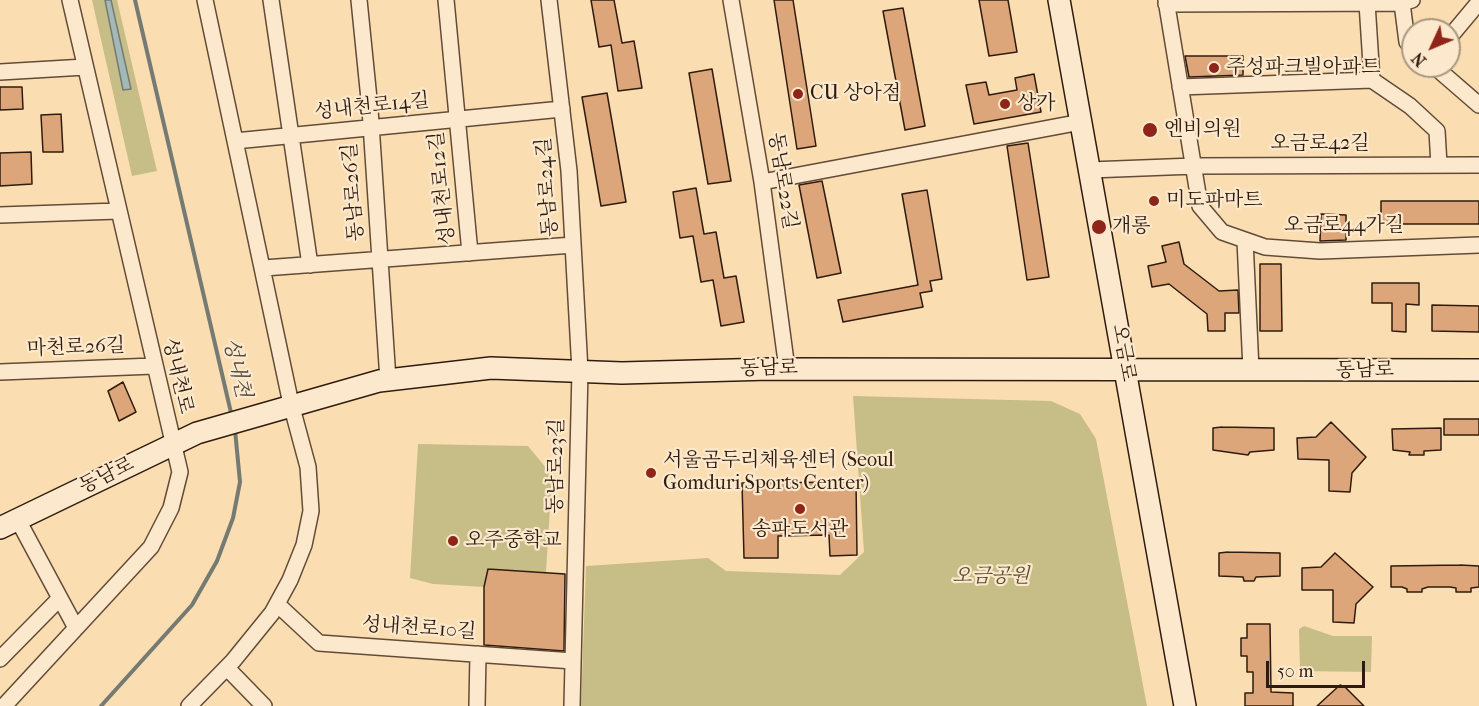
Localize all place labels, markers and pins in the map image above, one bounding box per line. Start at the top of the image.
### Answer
place label: 주성파크빌아파트 [1226,56,1381,80]
marker: 주성파크빌아파트 [1207,61,1221,75]
place label: CU 상아점 [810,82,901,106]
marker: CU 상아점 [791,87,805,101]
place label: 상가 [1017,92,1056,116]
marker: 상가 [998,97,1012,111]
place label: 엔비의원 [1164,118,1241,142]
marker: 엔비의원 [1141,121,1159,139]
place label: 미도파마트 [1166,189,1263,213]
marker: 미도파마트 [1147,194,1161,208]
place label: 개롱 [1112,215,1151,239]
marker: 개롱 [1090,218,1108,236]
place label: 서울곰두리체육센터 (Seoul Gomduri Sports Center) [663,449,894,496]
marker: 서울곰두리체육센터 (Seoul Gomduri Sports Center) [644,466,658,480]
marker: 송파도서관 [793,502,807,516]
place label: 송파도서관 [752,518,848,542]
place label: 오주중학교 [465,529,562,553]
marker: 오주중학교 [446,534,460,548]

